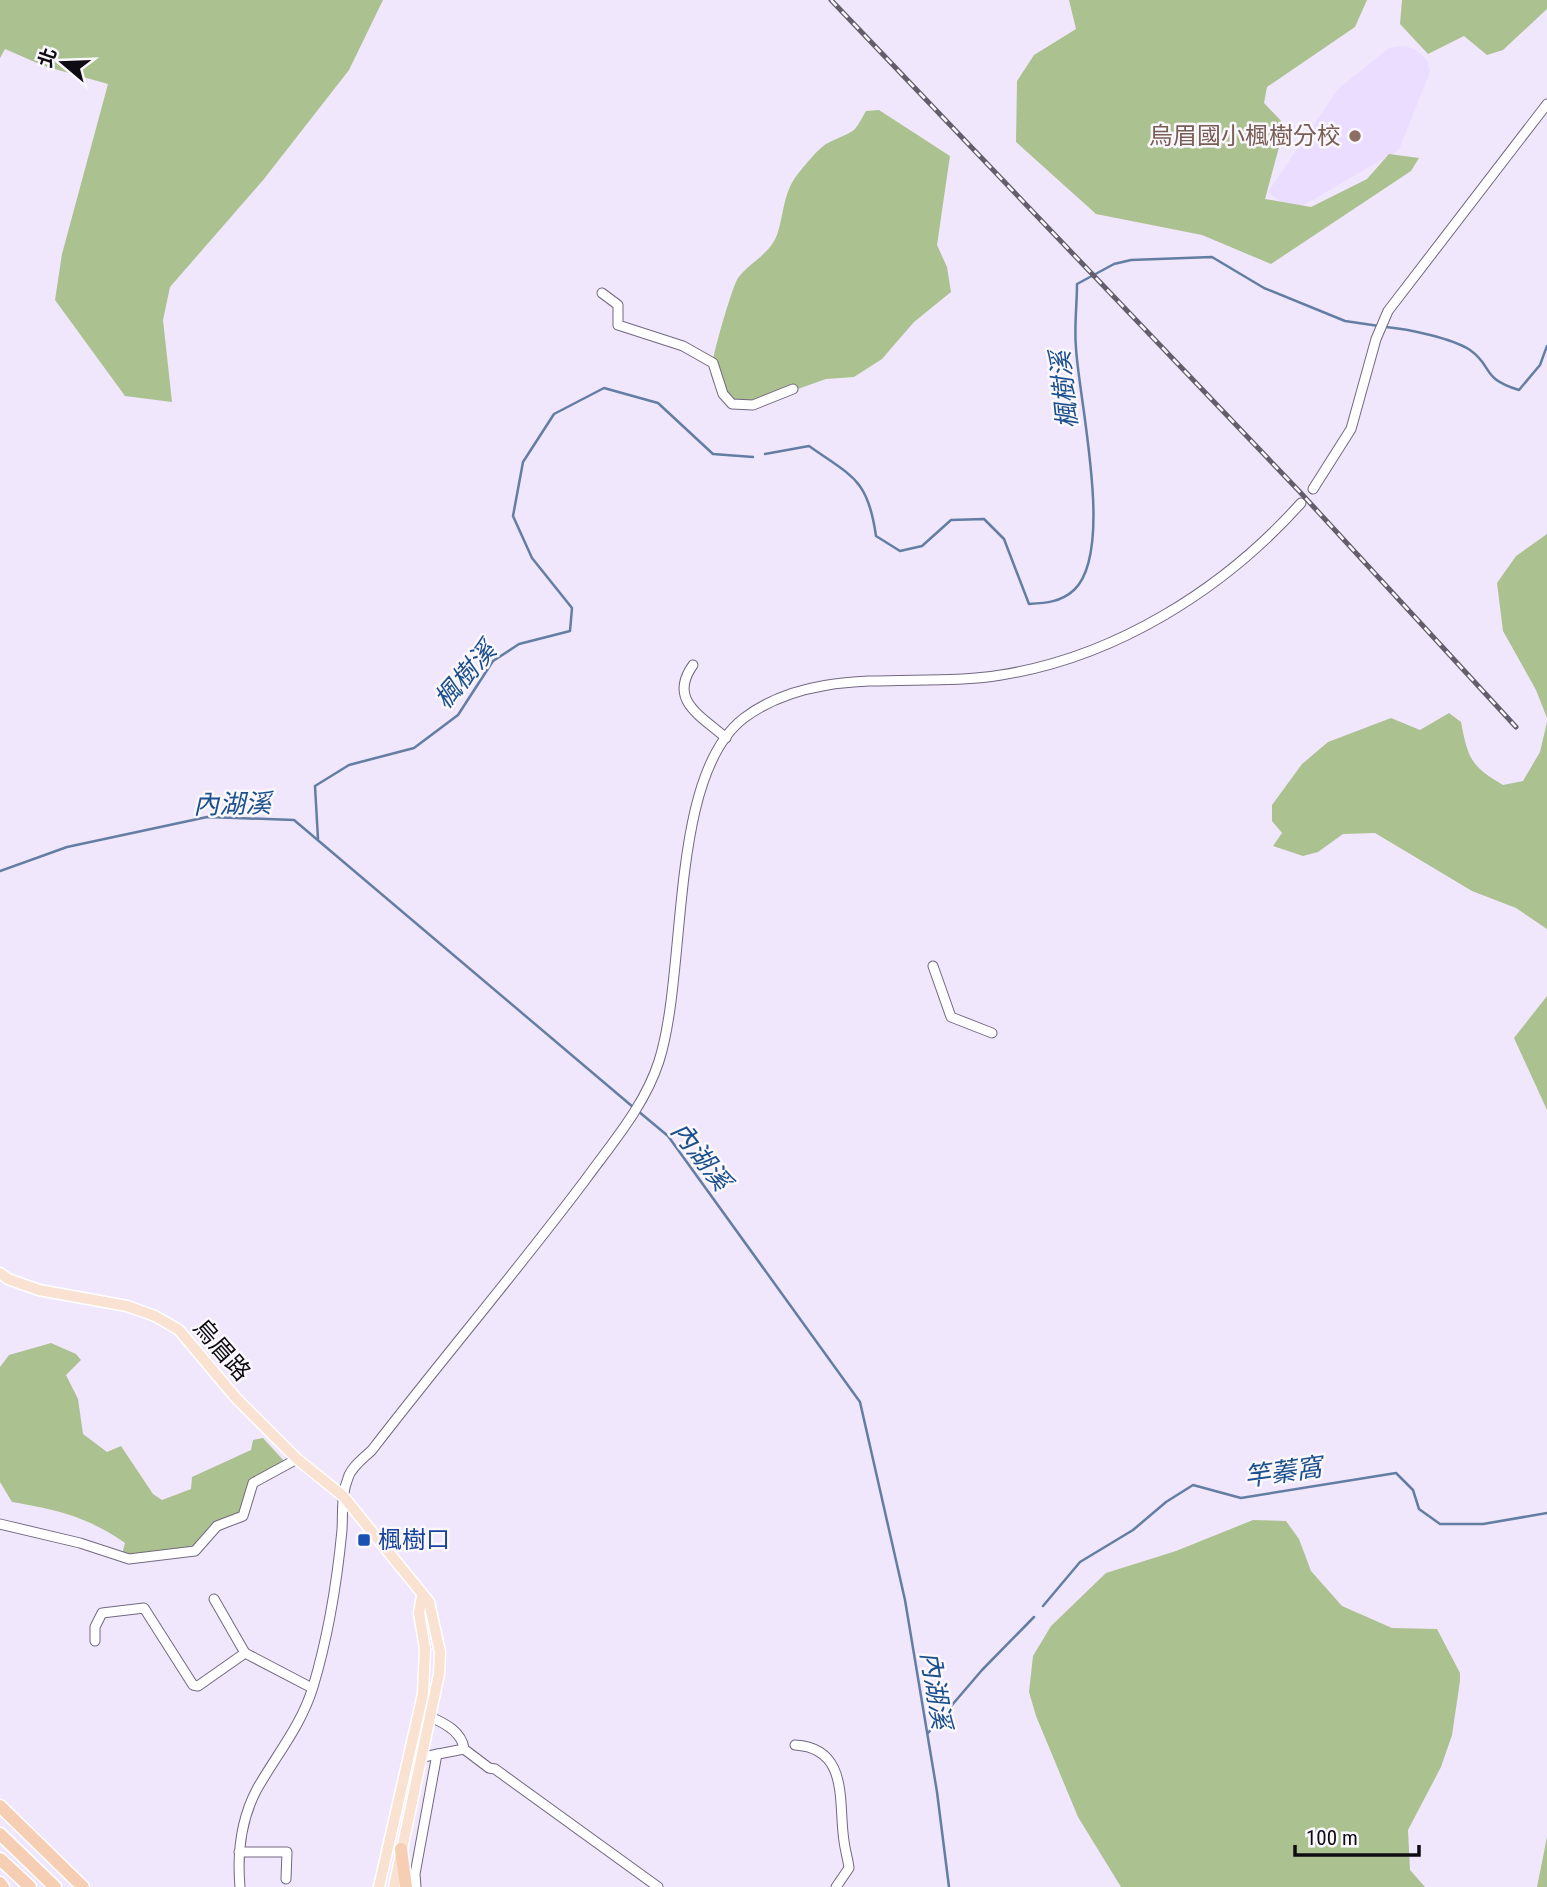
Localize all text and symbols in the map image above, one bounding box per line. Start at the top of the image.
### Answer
north arrow [28,28,98,98]
text: 北 [33,45,61,70]
place label: 烏眉國小楓樹分校 [1149,122,1341,150]
marker: 烏眉國小楓樹分校 [1347,128,1363,144]
water label: 楓樹溪 [1045,346,1083,430]
water label: 楓樹溪 [428,633,505,714]
water label: 內湖溪 [193,788,275,820]
water label: 內湖溪 [665,1116,739,1199]
street label: 烏眉路 [188,1314,256,1386]
water label: 竿蓁窩 [1242,1451,1328,1492]
place label: 楓樹口 [378,1526,450,1554]
marker: 楓樹口 [356,1532,372,1548]
water label: 內湖溪 [915,1649,958,1735]
scale bar [1295,1814,1419,1858]
text: 100 m [1306,1826,1358,1850]

